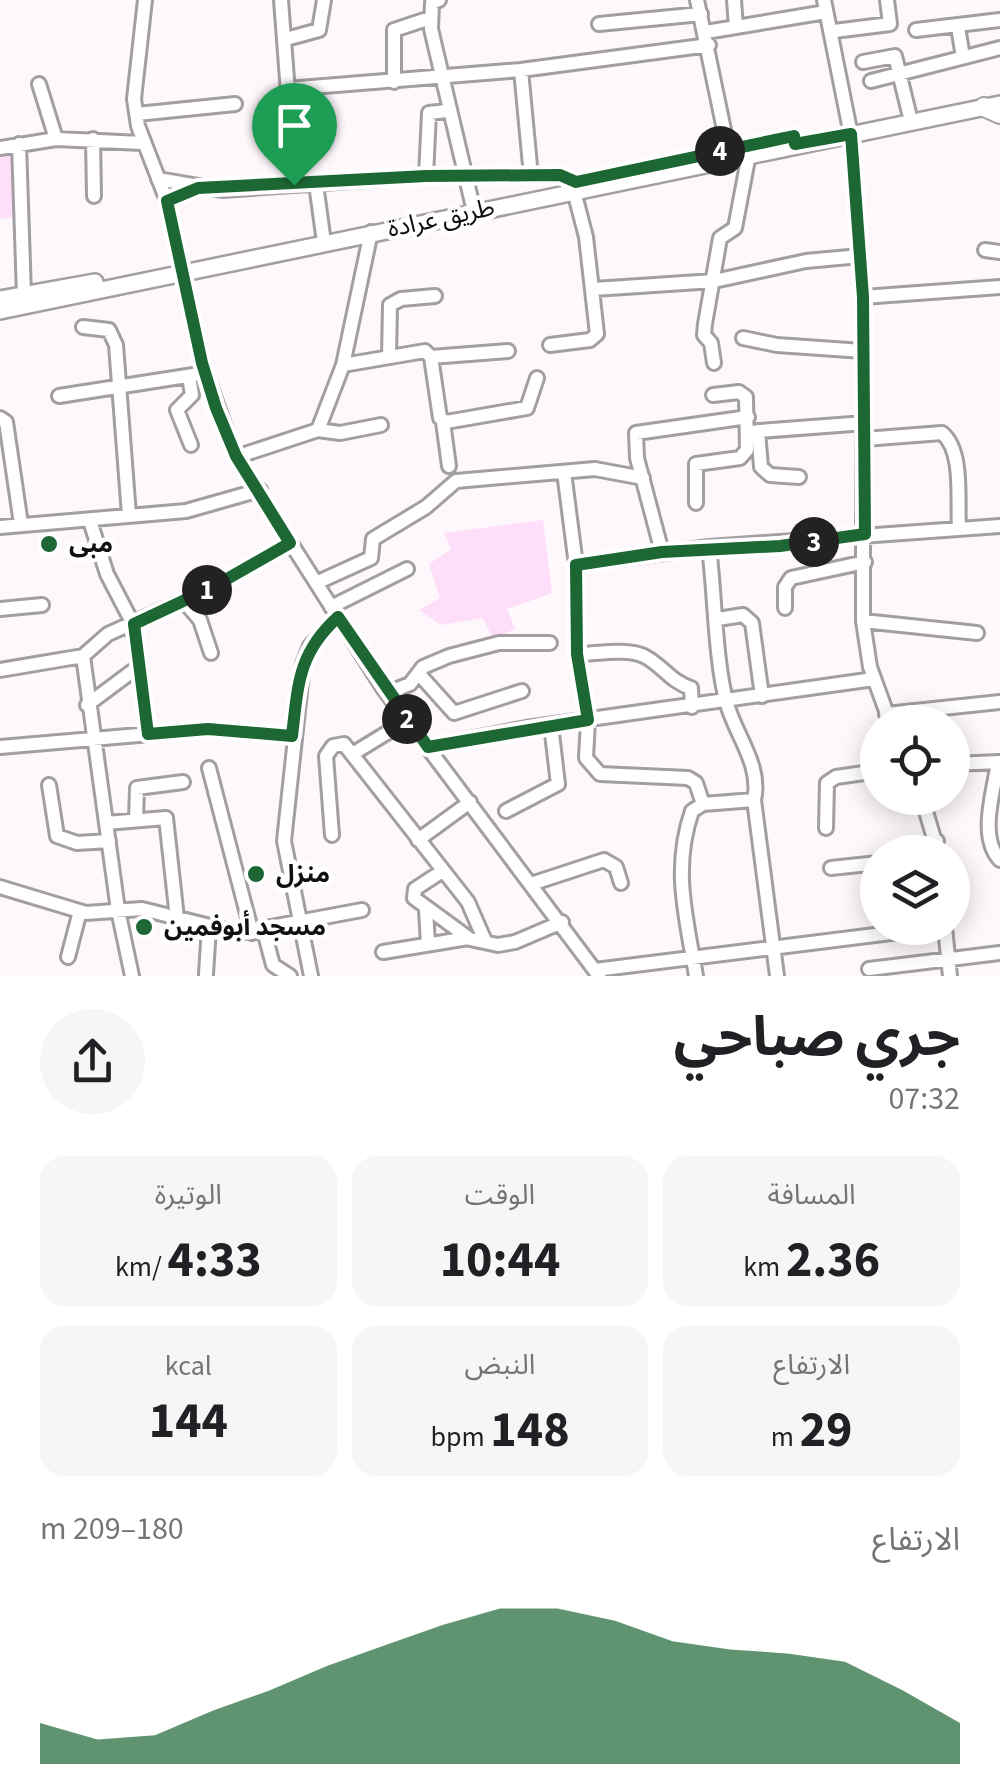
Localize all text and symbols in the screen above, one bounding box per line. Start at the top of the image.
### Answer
pin [252,83,337,186]
icon: arrive [267,98,322,153]
pin: 4 [695,126,745,176]
text: 4 [713,131,727,171]
street label: طريق عرادة [384,189,498,247]
pin: 3 [789,517,839,567]
text: 3 [807,522,821,562]
place label: مبى [69,526,113,562]
marker: مبى [38,533,60,555]
pin: 1 [182,565,232,615]
text: 1 [200,570,214,610]
pin: 2 [382,694,432,744]
text: 2 [400,699,414,739]
map controls [860,705,970,945]
button: locate [860,705,970,815]
button: layers [860,835,970,945]
place label: منزل [276,856,330,892]
marker: منزل [245,863,267,885]
place label: مسجد أبوفمين [164,909,326,945]
marker: مسجد أبوفمين [133,916,155,938]
text: جري صباحي [674,999,960,1077]
button: share [40,1009,145,1114]
text: 07:32 [888,1076,960,1122]
text: الوتيرة [155,1175,222,1215]
text: الوقت [465,1175,535,1215]
text: المسافة [768,1175,856,1215]
text: 4:33 [167,1225,262,1296]
text: 10:44 [440,1225,560,1296]
text: 2.36 [786,1225,880,1296]
text: /km [115,1247,167,1287]
text: km [743,1247,786,1287]
text: النبض [465,1345,536,1385]
text: الارتفاع [773,1345,850,1385]
text: kcal [165,1346,212,1386]
text: 144 [149,1386,228,1457]
text: 148 [490,1395,570,1466]
text: 29 [800,1395,852,1466]
text: bpm [430,1417,490,1457]
text: m [771,1417,800,1457]
text: 180–209 m [40,1506,184,1552]
text: الارتفاع [872,1517,960,1563]

